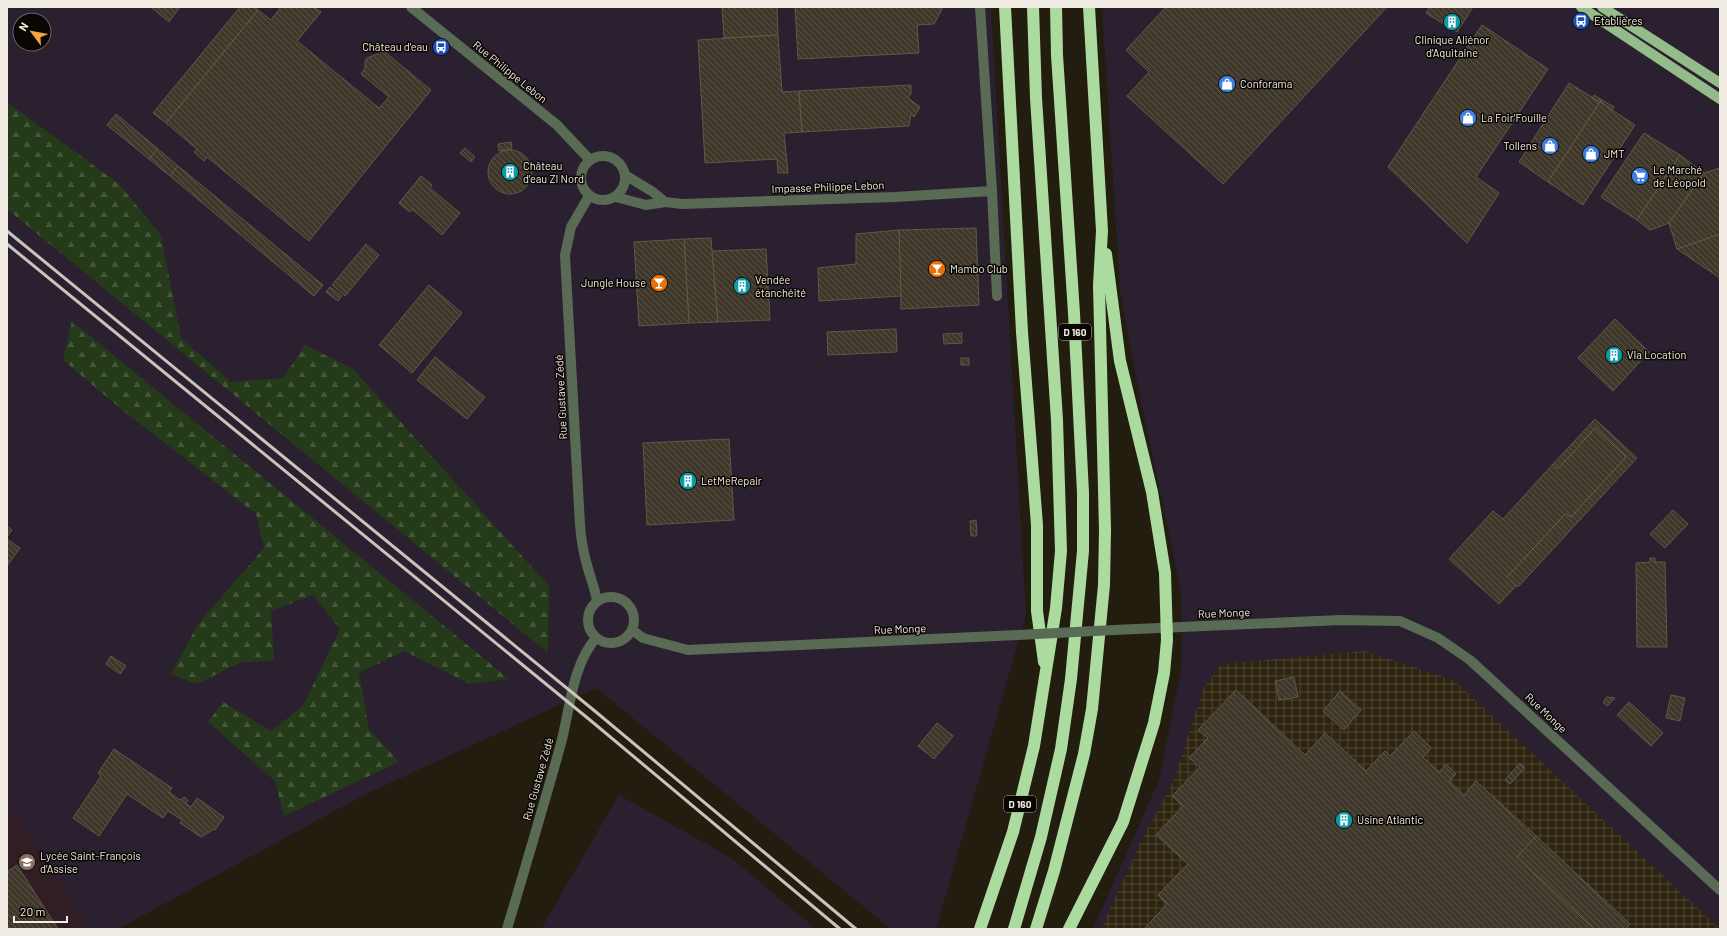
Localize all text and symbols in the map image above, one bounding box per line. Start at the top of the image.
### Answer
bus stop icon: Etablières [1571,11,1591,31]
north arrow [12,12,52,52]
building icon: Clinique Aliénor d'Aquitaine [1442,12,1462,32]
place label: Etablières [1594,14,1643,27]
text: N [16,20,31,33]
place label: Clinique Aliénor d'Aquitaine [1415,33,1489,59]
bus stop icon: Château d'eau [431,37,451,57]
street label: Rue Philippe Lebon [471,38,550,105]
place label: Château d'eau [362,40,428,53]
shop icon: Conforama [1217,74,1237,94]
place label: Conforama [1240,77,1292,90]
shop icon: La Foir'Fouille [1458,108,1478,128]
place label: La Foir'Fouille [1481,111,1547,124]
shop icon: Tollens [1540,136,1560,156]
place label: Tollens [1503,139,1537,152]
shop icon: JMT [1581,144,1601,164]
place label: JMT [1604,147,1624,160]
place label: Château d'eau ZI Nord [523,159,584,185]
building icon: Château d'eau ZI Nord [500,162,520,182]
place label: Le Marché de Léopold [1653,163,1706,189]
supermarket icon: Le Marché de Léopold [1630,166,1650,186]
street label: Impasse Philippe Lebon [771,178,885,195]
bar icon: Mambo Club [927,259,947,279]
place label: Mambo Club [950,262,1008,275]
bar icon: Jungle House [649,273,669,293]
place label: Vendée étanchéité [755,273,806,299]
place label: Jungle House [581,276,646,289]
building icon: Vendée étanchéité [732,276,752,296]
road number: D 160 [1059,324,1091,340]
building icon: VIa Location [1604,345,1624,365]
place label: VIa Location [1627,348,1686,361]
street label: Rue Gustave Zédé [552,354,569,440]
building icon: LetMeRepair [678,471,698,491]
place label: LetMeRepair [701,474,762,487]
street label: Rue Monge [1198,605,1250,620]
street label: Rue Monge [874,621,926,636]
street label: Rue Monge [1523,690,1570,735]
street label: Rue Gustave Zédé [520,736,556,822]
road number: D 160 [1004,796,1036,812]
building icon: Usine Atlantic [1334,810,1354,830]
place label: Usine Atlantic [1357,813,1424,826]
place label: Lycée Saint-François d'Assise [40,849,141,875]
school or university icon: Lycée Saint-François d'Assise [17,852,37,872]
scale bar [14,898,67,924]
text: 20 m [20,904,46,918]

